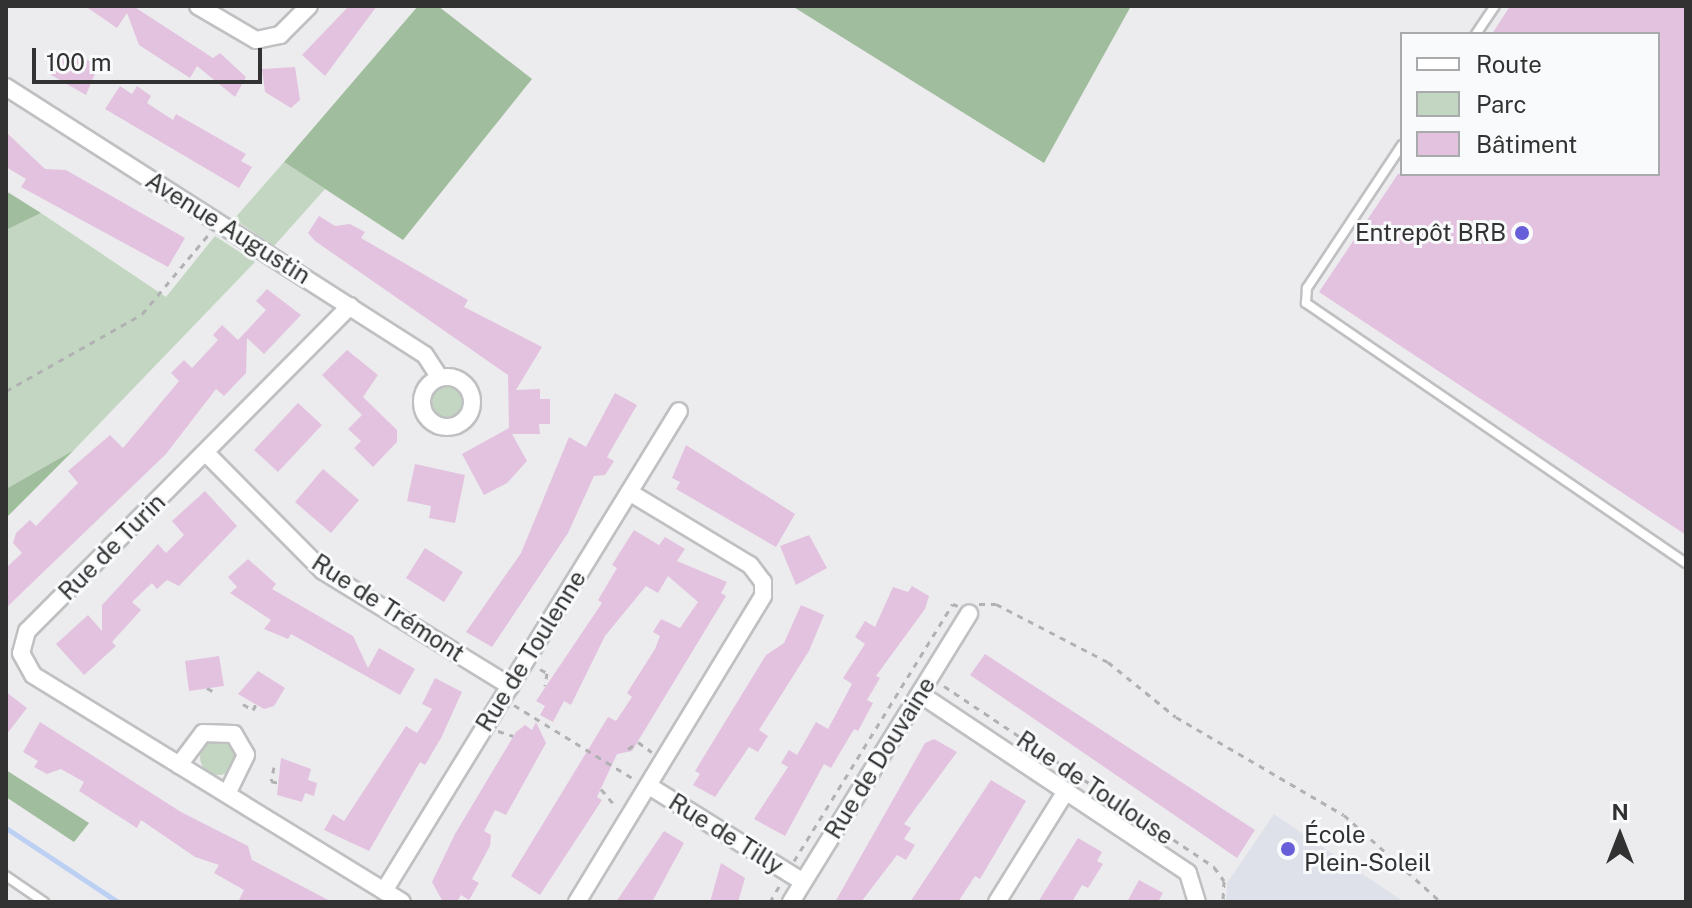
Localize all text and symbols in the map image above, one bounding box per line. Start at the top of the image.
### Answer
scale bar [36,32,266,82]
legend [1400,32,1660,176]
text: 100 m [46,48,112,76]
text: Route [1476,50,1542,78]
text: Parc [1476,90,1527,118]
text: Bâtiment [1476,130,1577,158]
street label: Avenue Augustin [140,166,316,290]
place label: Entrepôt BRB [1355,219,1506,247]
marker: Entrepôt BRB [1513,224,1531,242]
street label: Rue de Turin [53,488,171,606]
street label: Rue de Trémont [306,548,470,668]
street label: Rue de Toulenne [470,565,592,737]
street label: Rue de Douvaine [819,672,941,844]
street label: Rue de Toulouse [1011,725,1179,851]
street label: Rue de Tilly [663,787,789,881]
north arrow [1580,796,1660,876]
text: N [1611,799,1629,825]
place label: École Plein-Soleil [1304,821,1431,877]
marker: École Plein-Soleil [1279,840,1297,858]

